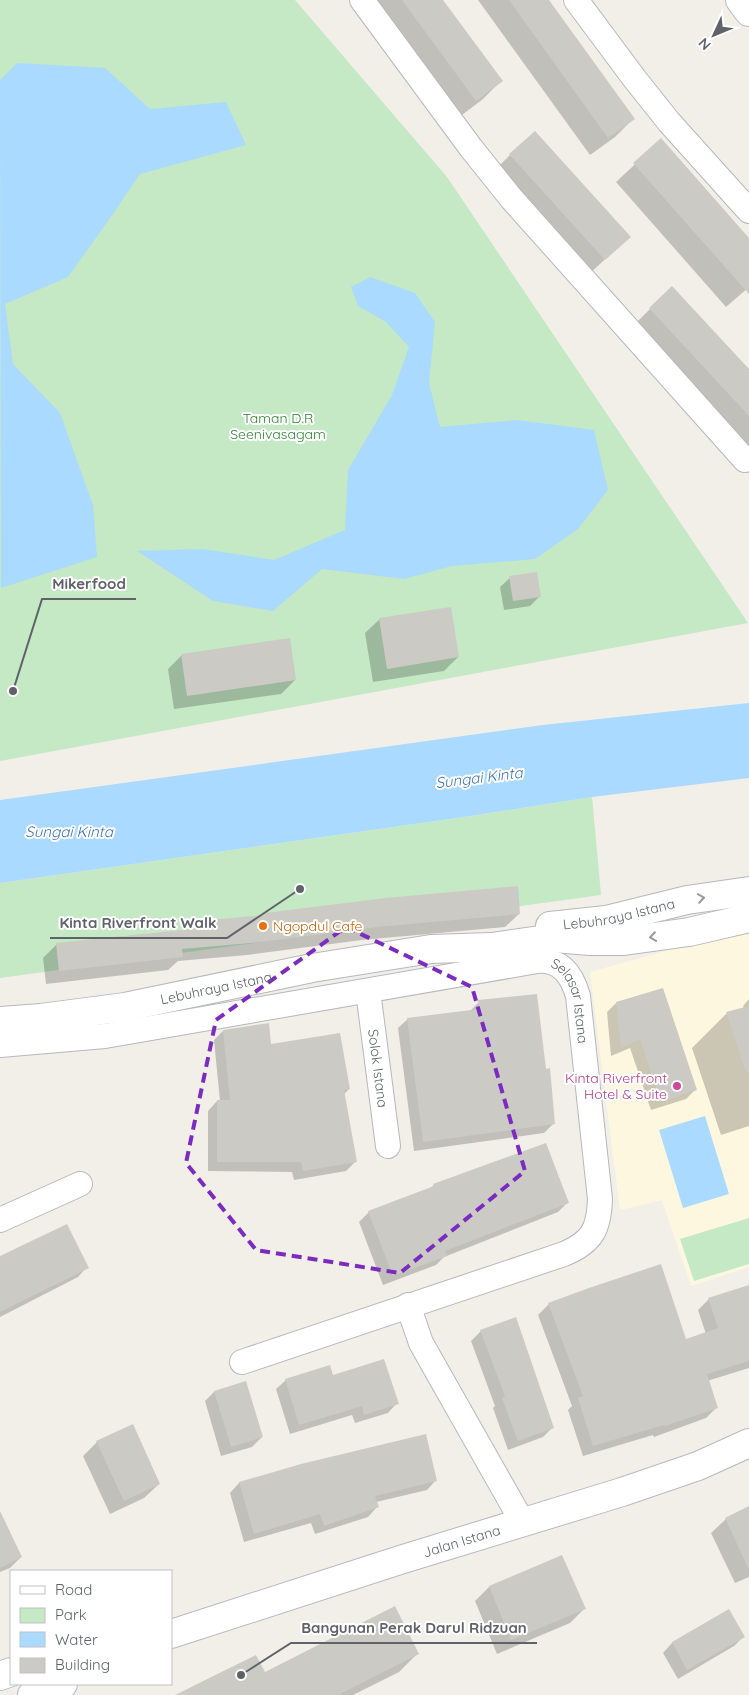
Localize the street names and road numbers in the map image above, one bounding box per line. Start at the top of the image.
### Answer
street label: Lebuhraya Istana [562,894,677,934]
street label: Selasar Istana [548,954,592,1044]
street label: Lebuhraya Istana [159,968,274,1008]
street label: Solok Istana [364,1028,392,1109]
street label: Jalan Istana [421,1521,502,1561]

